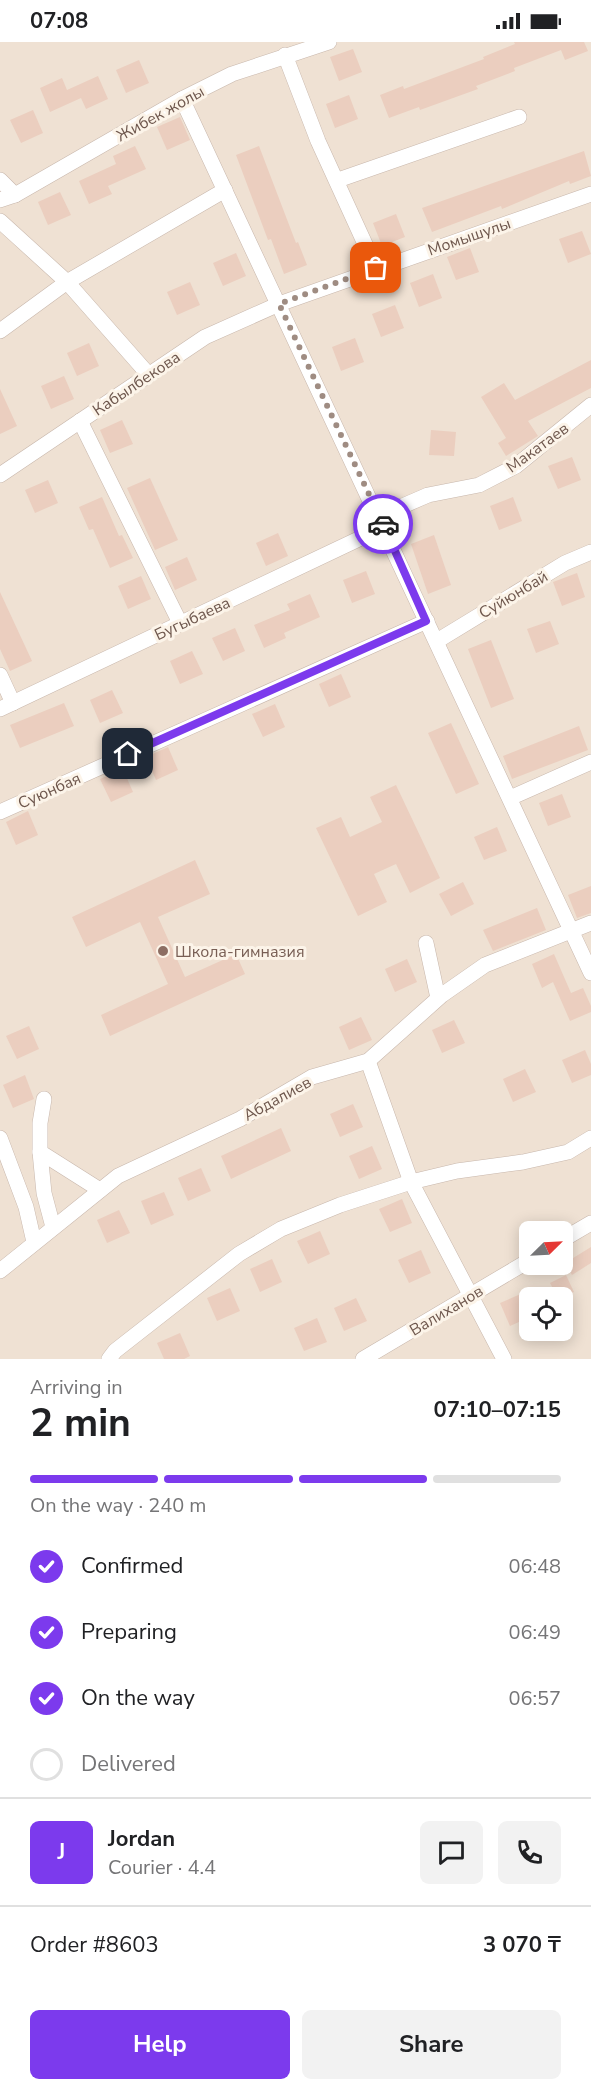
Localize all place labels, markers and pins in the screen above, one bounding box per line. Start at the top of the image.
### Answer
pin [350,242,401,293]
pin [102,728,153,779]
place label: Школа-гимназия [175,941,305,963]
marker: Школа-гимназия [156,944,170,958]

